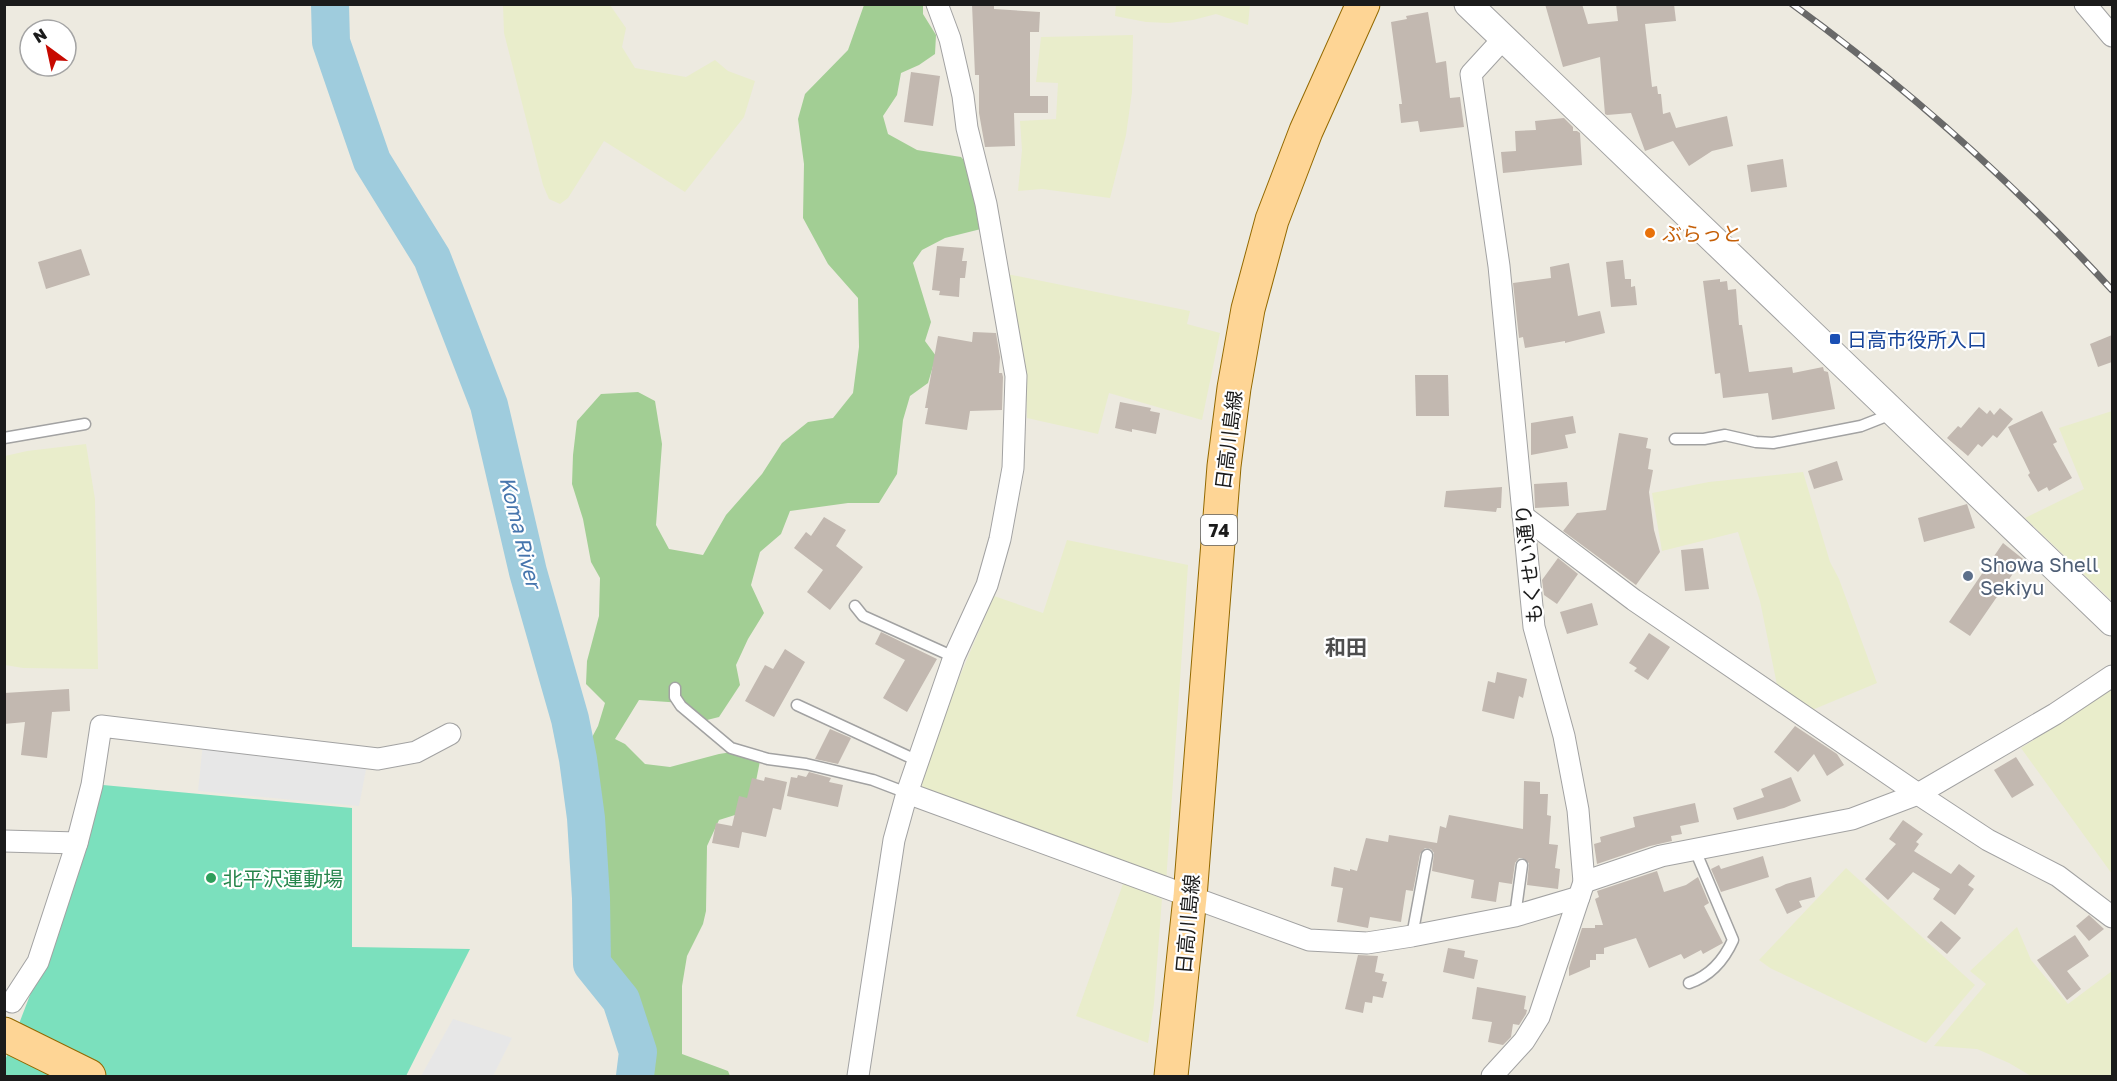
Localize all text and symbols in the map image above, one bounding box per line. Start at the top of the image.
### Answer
north arrow [18,18,78,78]
text: N [29,24,50,47]
place label: ぶらっと [1662,221,1742,245]
marker: ぶらっと [1643,226,1657,240]
place label: 日高市役所入口 [1847,327,1987,351]
marker: 日高市役所入口 [1828,332,1842,346]
street label: 日高川島線 [1210,389,1246,491]
water label: Koma River [495,474,548,593]
street label: もくせい通り [1510,503,1546,625]
road number: 74 [1201,515,1237,545]
place label: Showa Shell Sekiyu [1980,552,2099,599]
marker: Showa Shell Sekiyu [1961,569,1975,583]
district label: 和田 [1325,634,1367,660]
place label: 北平沢運動場 [223,866,343,890]
marker: 北平沢運動場 [204,871,218,885]
street label: 日高川島線 [1171,873,1203,975]

